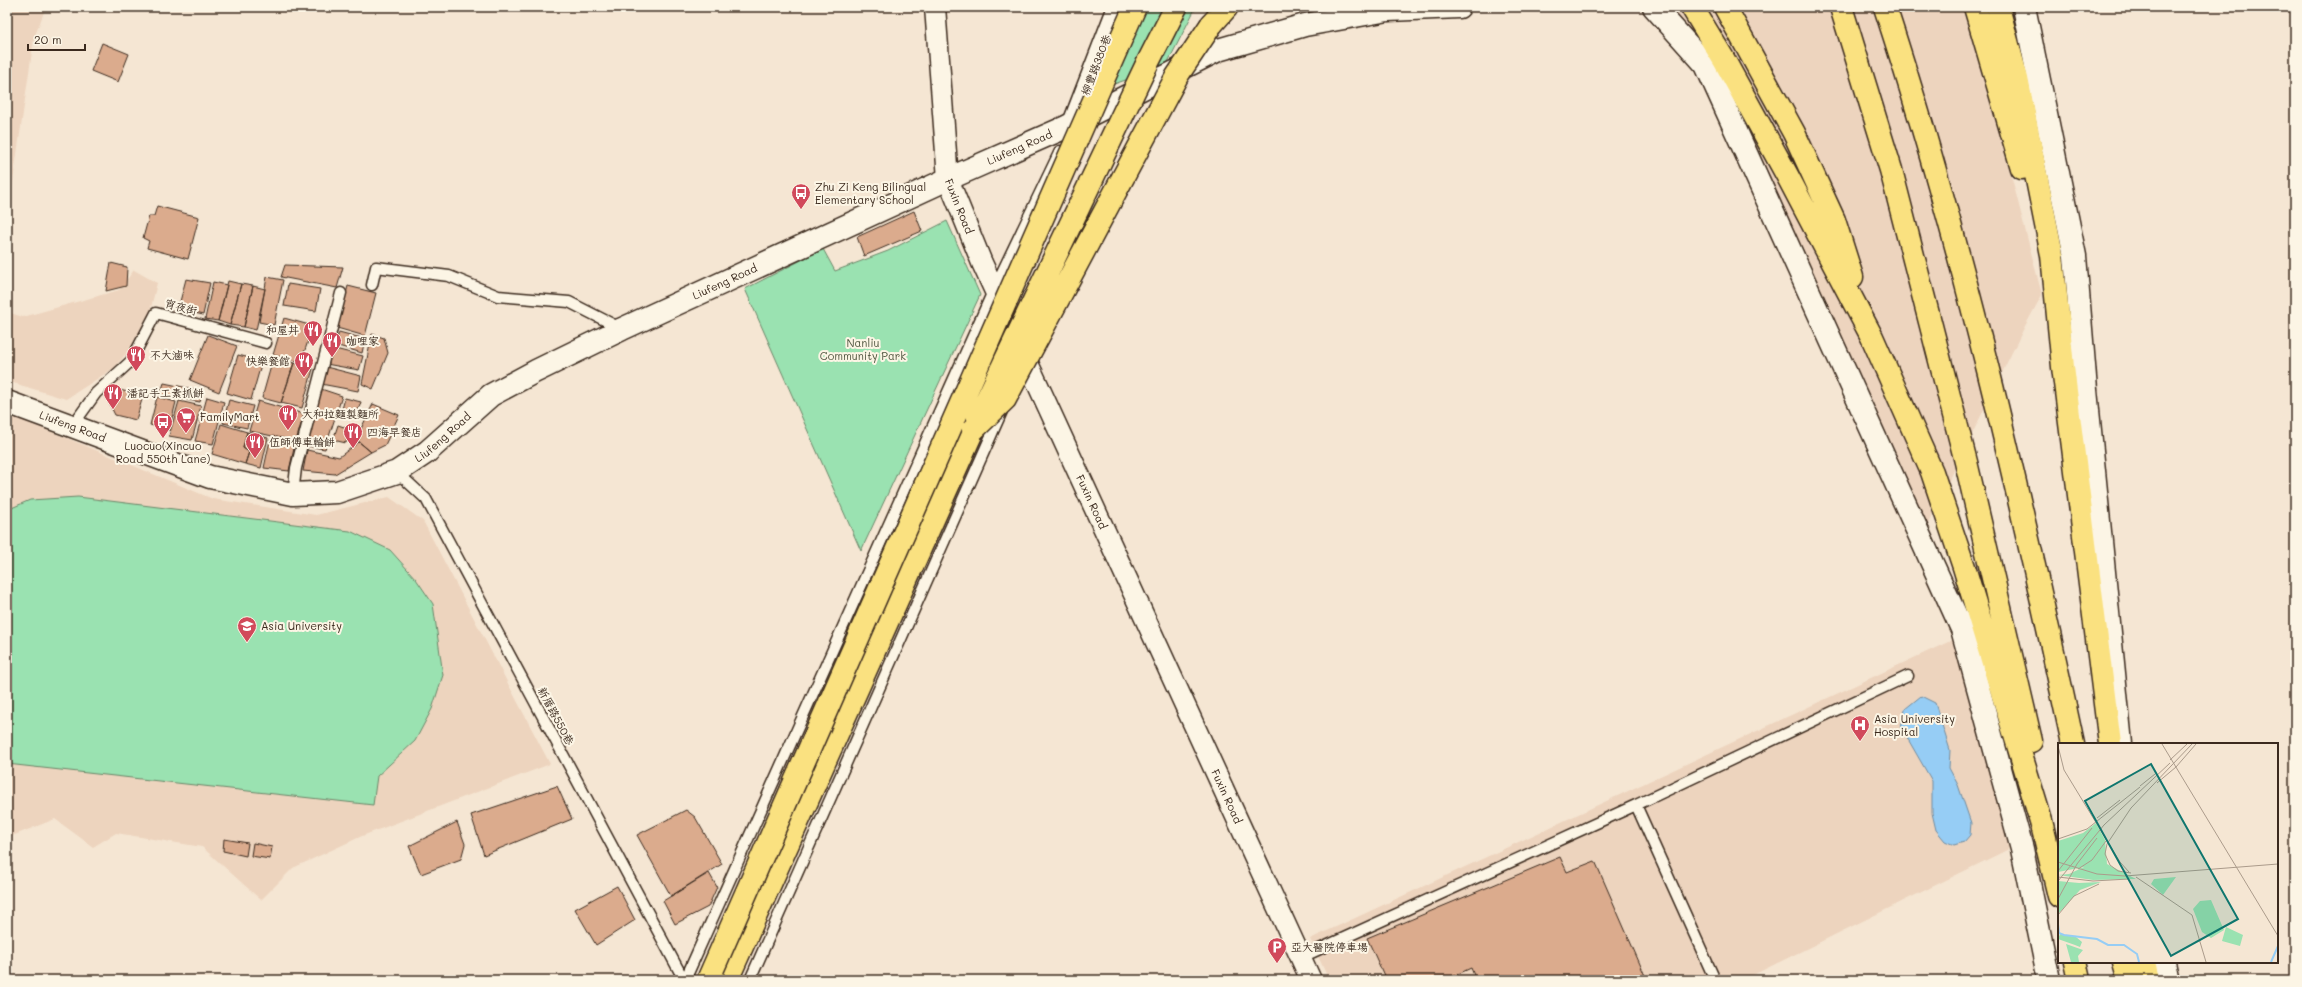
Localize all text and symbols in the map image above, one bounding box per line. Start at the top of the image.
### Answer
scale bar [28,26,85,52]
text: 20 m [34,31,62,47]
street label: 柳豐路380巷 [1077,32,1114,97]
street label: Liufeng Road [984,126,1054,168]
street label: Fuxin Road [942,176,977,236]
place label: Zhu Zi Keng Bilingual Elementary School [815,179,926,207]
bus stop icon: Zhu Zi Keng Bilingual Elementary School [790,182,812,210]
street label: Liufeng Road [690,260,759,303]
street label: 宵夜街 [163,295,200,318]
restaurant icon: 和屋丼 [302,319,324,347]
place label: 和屋丼 [266,322,299,337]
restaurant icon: 咖哩家 [321,330,343,358]
place label: 咖哩家 [346,333,379,348]
park label: Nanliu Community Park [820,335,906,363]
restaurant icon: 不大滷味 [125,344,147,372]
place label: 不大滷味 [150,347,194,362]
restaurant icon: 快樂餐館 [293,350,315,378]
place label: 快樂餐館 [246,353,290,368]
restaurant icon: 潘記手工素抓餅 [102,382,124,410]
place label: 潘記手工素抓餅 [127,385,204,400]
restaurant icon: 大和拉麵製麵所 [277,403,299,431]
supermarket icon: FamilyMart [175,406,197,434]
place label: 大和拉麵製麵所 [302,406,379,421]
street label: Liufeng Road [38,407,108,445]
place label: FamilyMart [200,409,260,424]
street label: Liufeng Road [411,409,474,465]
bus stop icon: Luocuo(Xincuo Road 550th Lane) [152,411,174,439]
restaurant icon: 四海早餐店 [342,421,364,449]
place label: 四海早餐店 [367,424,422,439]
restaurant icon: 伍師傅車輪餅 [244,431,266,459]
place label: 伍師傅車輪餅 [269,434,335,449]
place label: Luocuo(Xincuo Road 550th Lane) [116,438,210,466]
street label: Fuxin Road [1073,472,1111,531]
school or university icon: Asia University [236,615,258,643]
place label: Asia University [261,618,342,633]
street label: 新厝路550巷 [535,684,578,747]
place label: Asia University Hospital [1874,711,1955,739]
hospital icon: Asia University Hospital [1849,714,1871,742]
inset map [2058,743,2278,963]
street label: Fuxin Road [1208,767,1246,826]
parking icon: 亞大醫院停車場 [1266,936,1288,964]
place label: 亞大醫院停車場 [1291,939,1368,954]

